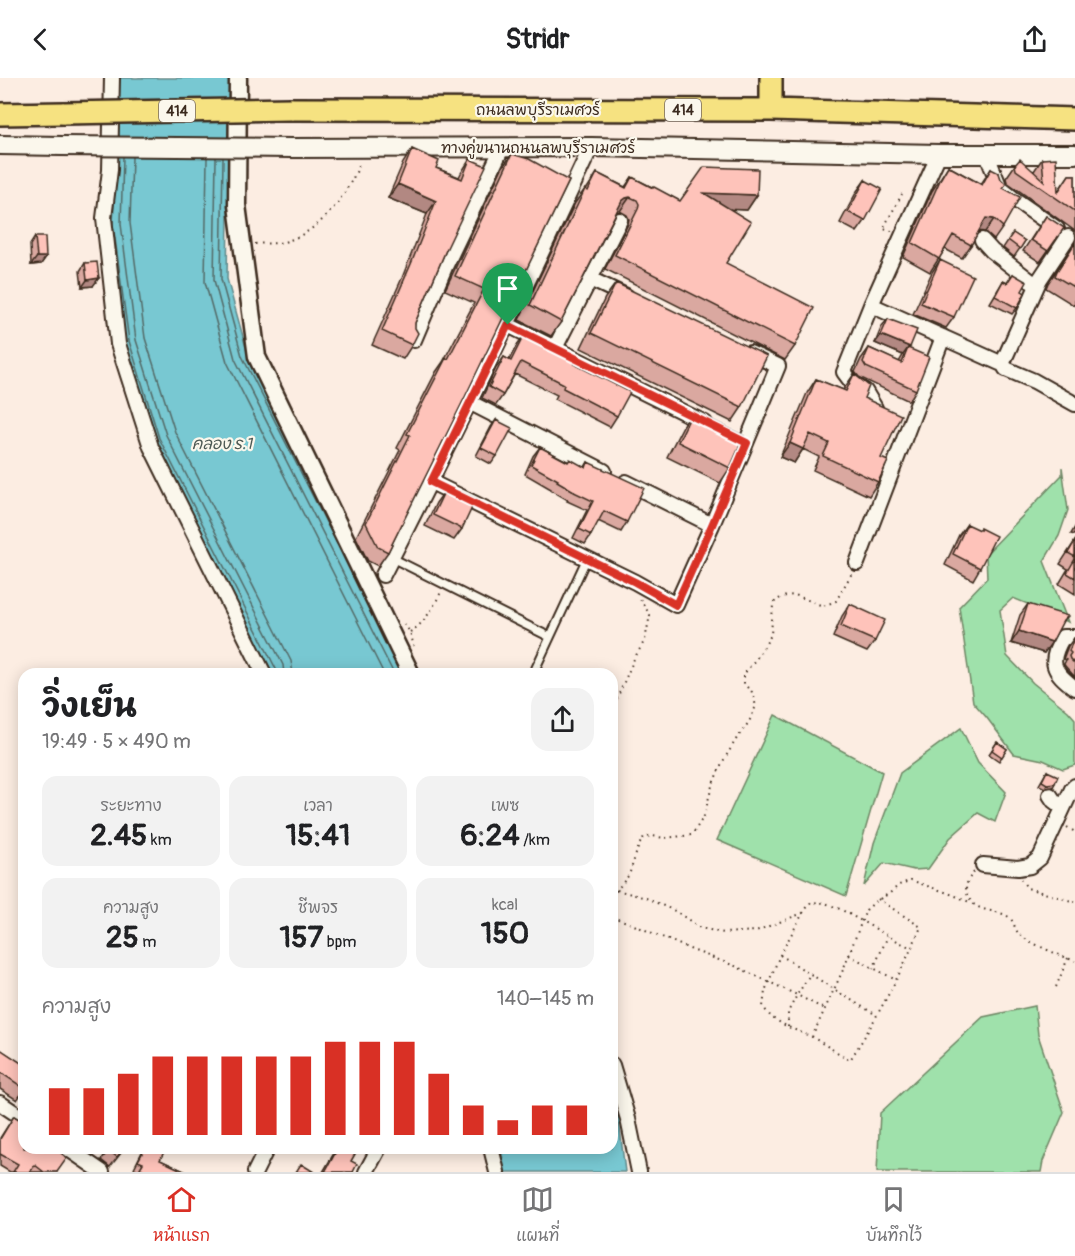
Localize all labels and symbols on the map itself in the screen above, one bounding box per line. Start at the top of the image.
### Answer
road number: 414 [665,99,701,121]
road number: 414 [159,100,195,122]
street label: ถนนลพบุรีราเมศวร์ [476,100,601,121]
street label: ทางคู่ขนานถนนลพบุรีราเมศวร์ [441,138,636,159]
pin [482,263,533,325]
water label: คลอง ร.1 [192,434,254,454]

